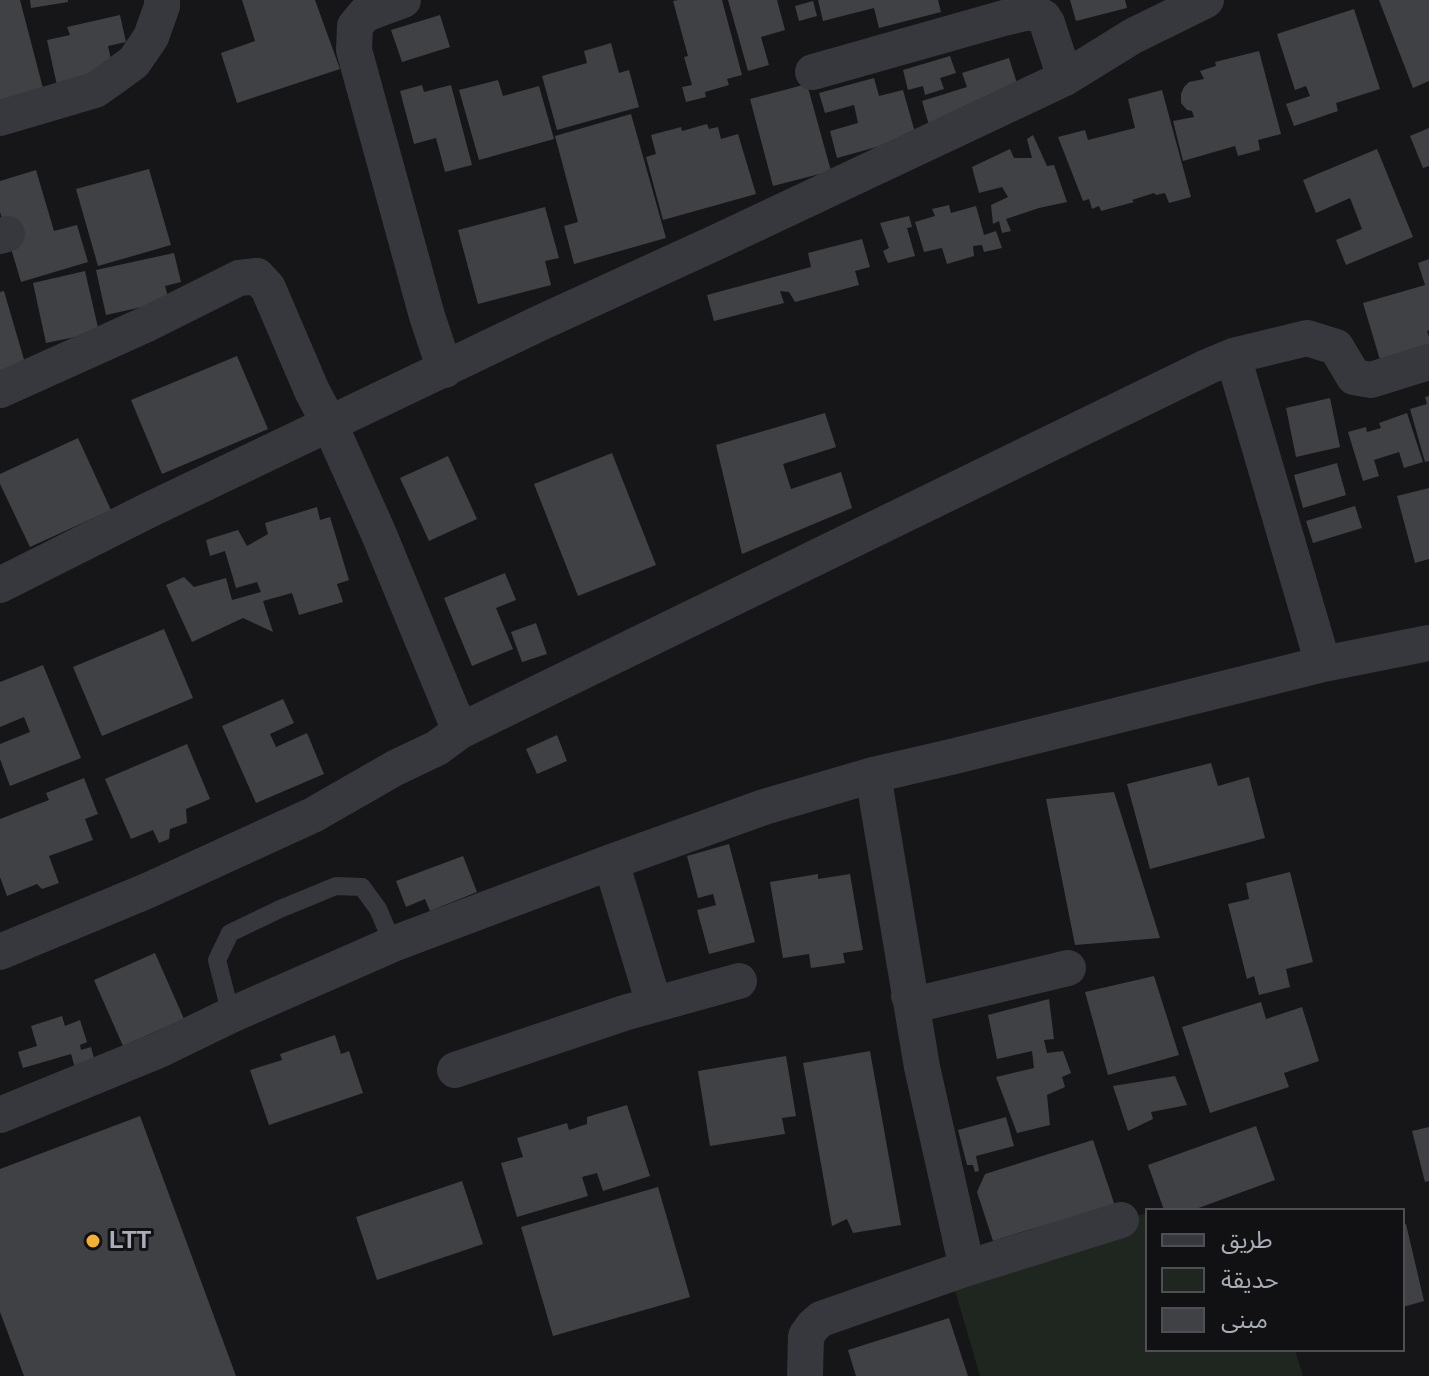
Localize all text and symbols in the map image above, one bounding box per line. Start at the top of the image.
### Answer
legend [1145,1208,1405,1352]
text: طريق [1221,1226,1273,1253]
place label: LTT [109,1227,151,1255]
marker: LTT [84,1232,102,1250]
text: حديقة [1221,1266,1279,1293]
text: مبنى [1221,1306,1268,1333]

